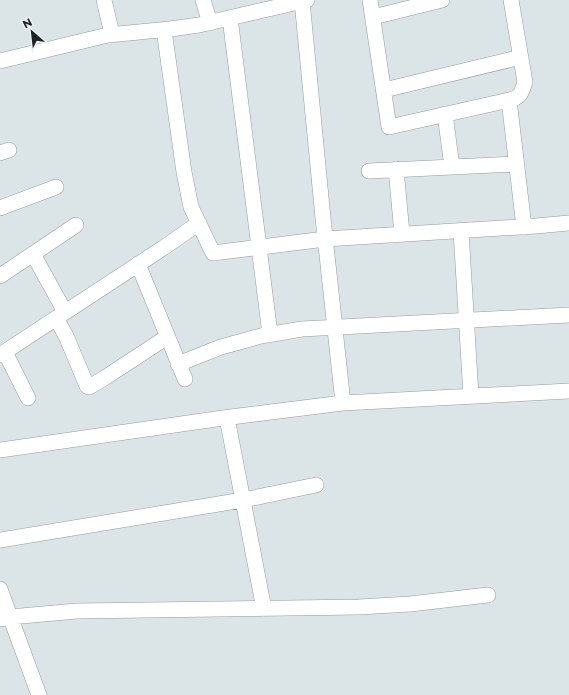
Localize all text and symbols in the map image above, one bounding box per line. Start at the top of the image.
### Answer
north arrow [12,12,52,52]
text: N [20,15,35,31]

